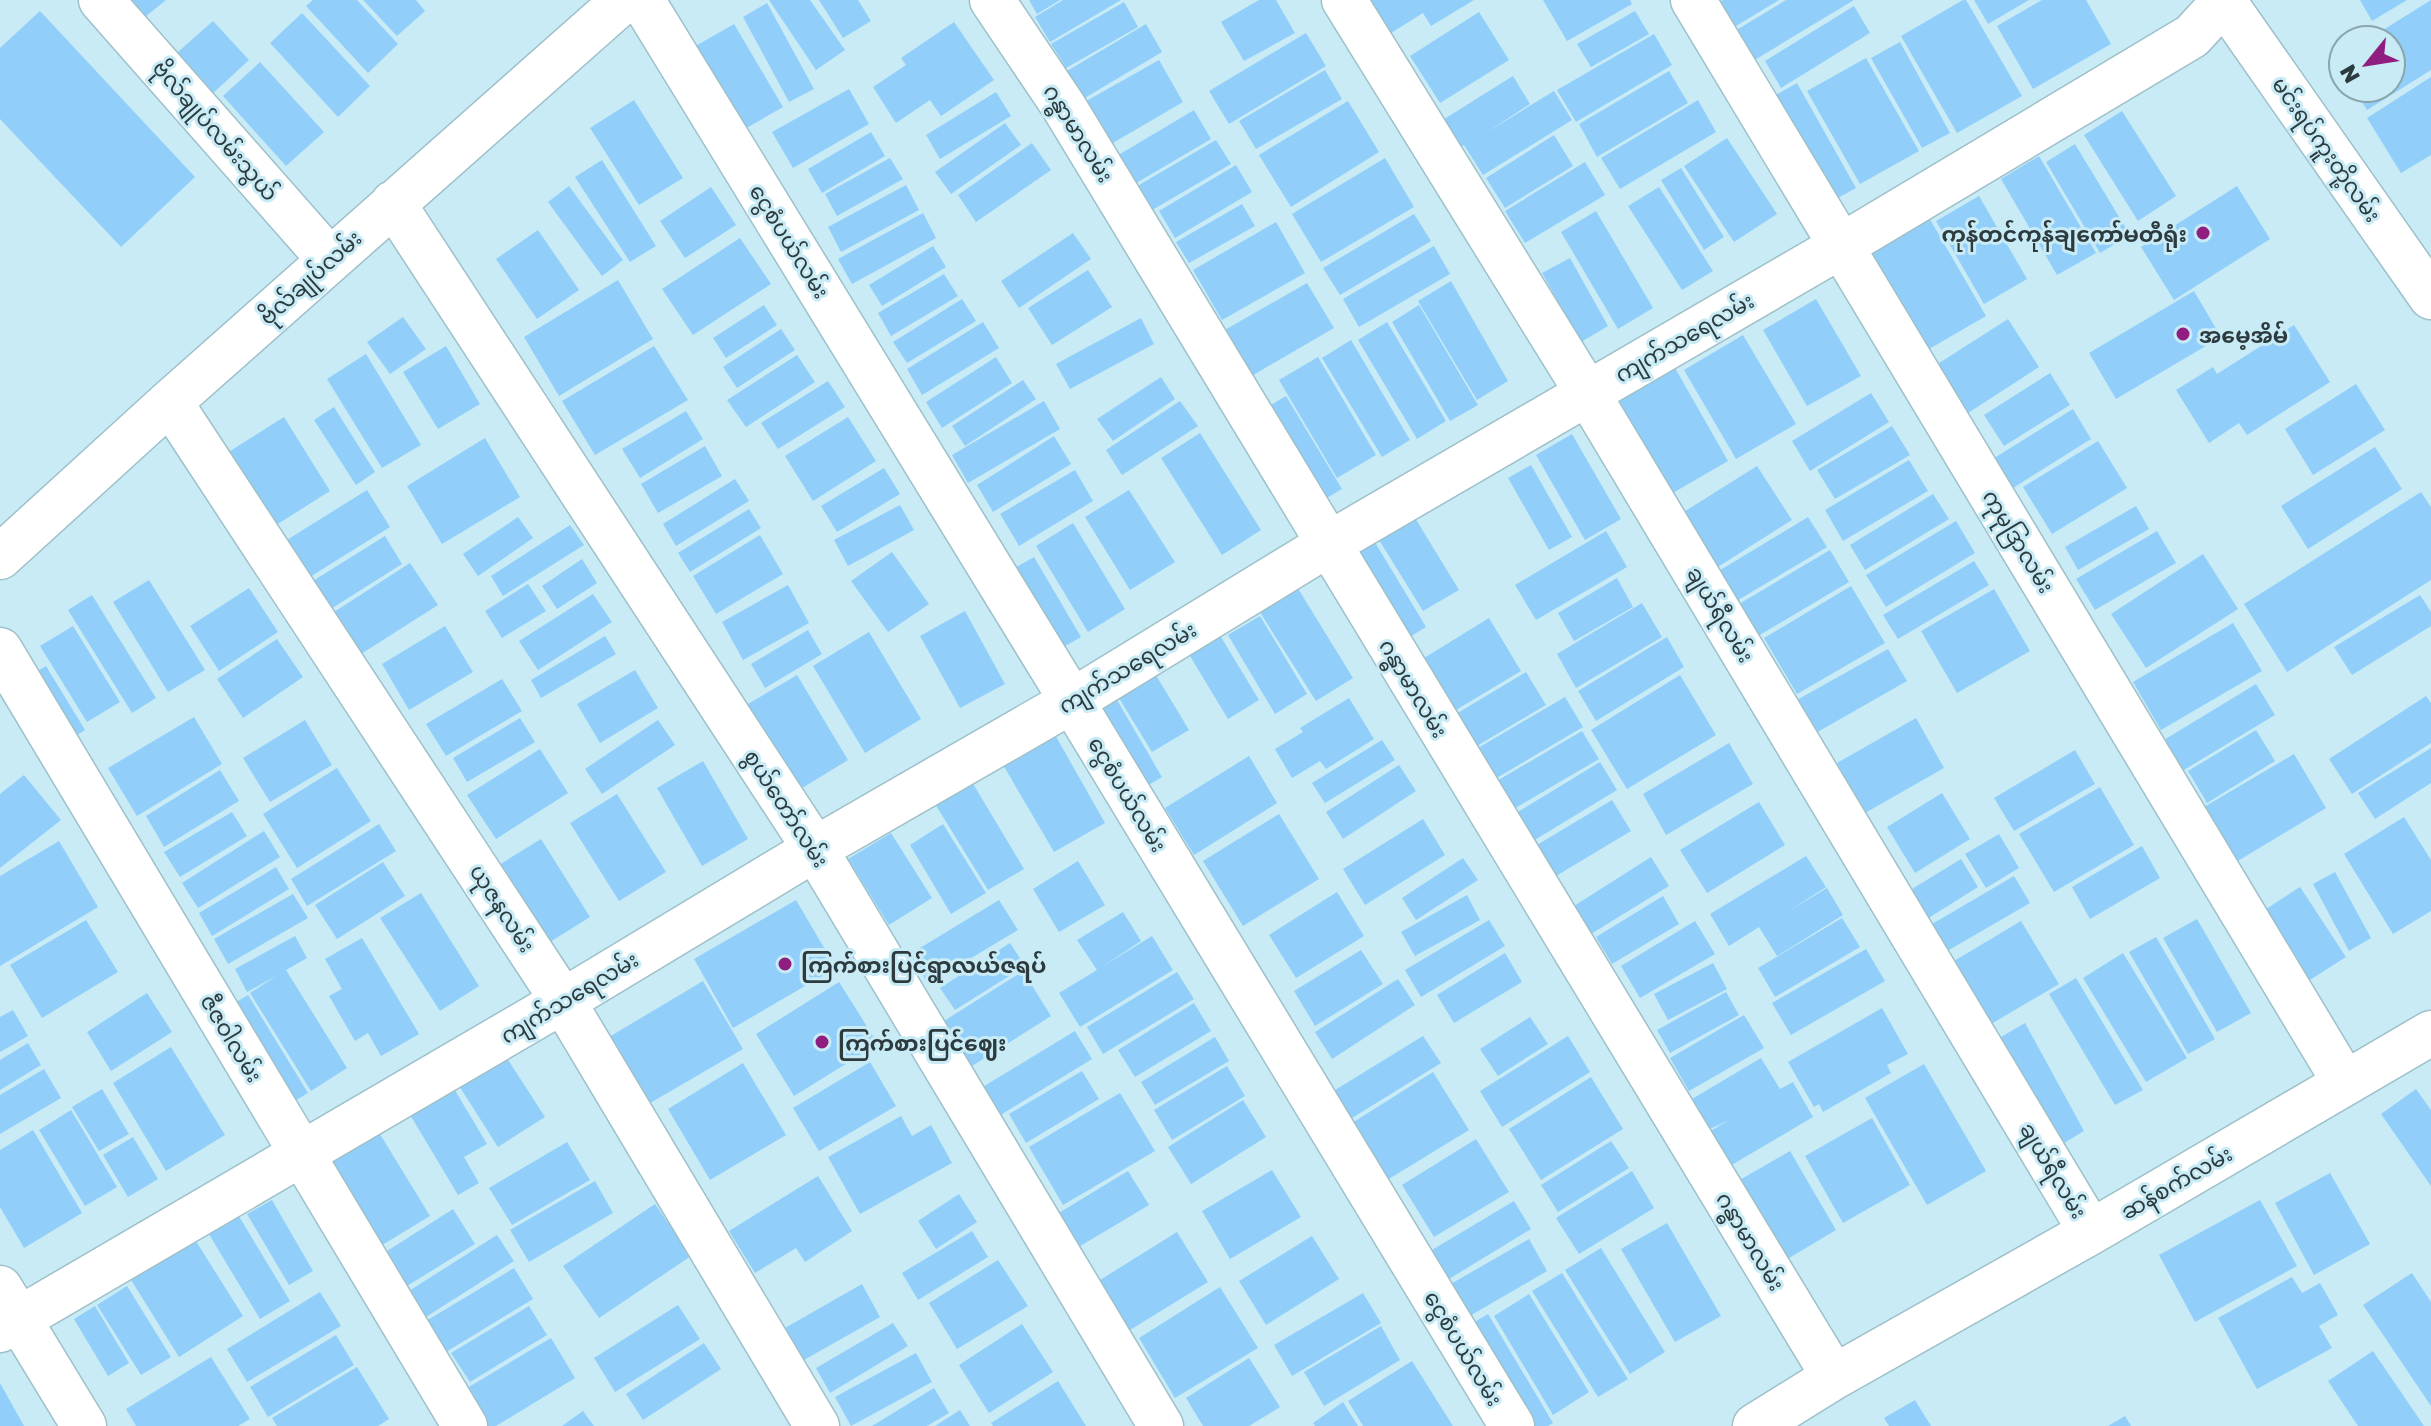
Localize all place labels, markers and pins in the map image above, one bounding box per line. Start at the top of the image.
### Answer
place label: ကုန်တင်ကုန်ချကော်မတီရုံး [1942,219,2187,253]
marker: ကုန်တင်ကုန်ချကော်မတီရုံး [2194,224,2212,242]
place label: အမေ့အိမ် [2199,320,2288,350]
marker: အမေ့အိမ် [2174,325,2192,343]
place label: ကြက်စားပြင်ရွာလယ်ဇရပ် [801,950,1046,983]
marker: ကြက်စားပြင်ရွာလယ်ဇရပ် [776,955,794,973]
place label: ကြက်စားပြင်ဈေး [838,1028,1007,1061]
marker: ကြက်စားပြင်ဈေး [813,1033,831,1051]

